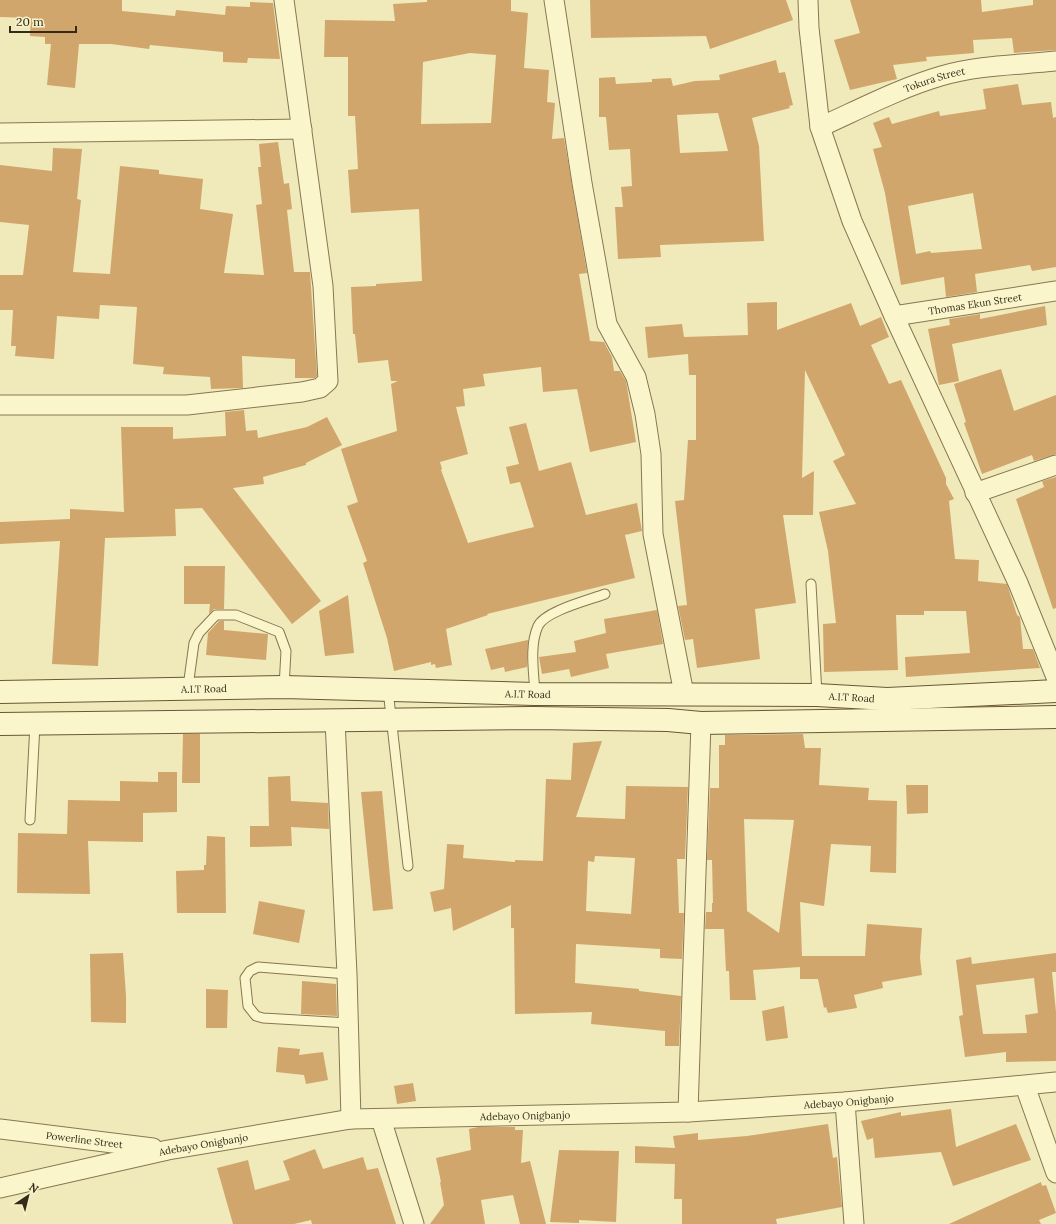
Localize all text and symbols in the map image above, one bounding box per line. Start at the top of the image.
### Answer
scale bar [10,8,76,34]
text: 20 m [16,14,44,29]
street label: Tokura Street [902,64,966,95]
street label: Thomas Ekun Street [927,290,1023,317]
street label: A.I.T Road [180,682,227,695]
street label: A.I.T Road [504,687,551,701]
street label: A.I.T Road [827,689,875,705]
street label: Adebayo Onigbanjo [802,1091,894,1111]
street label: Adebayo Onigbanjo [479,1108,571,1123]
street label: Powerline Street [45,1128,124,1151]
street label: Adebayo Onigbanjo [156,1130,249,1159]
north arrow [8,1176,48,1216]
text: N [26,1180,42,1196]

